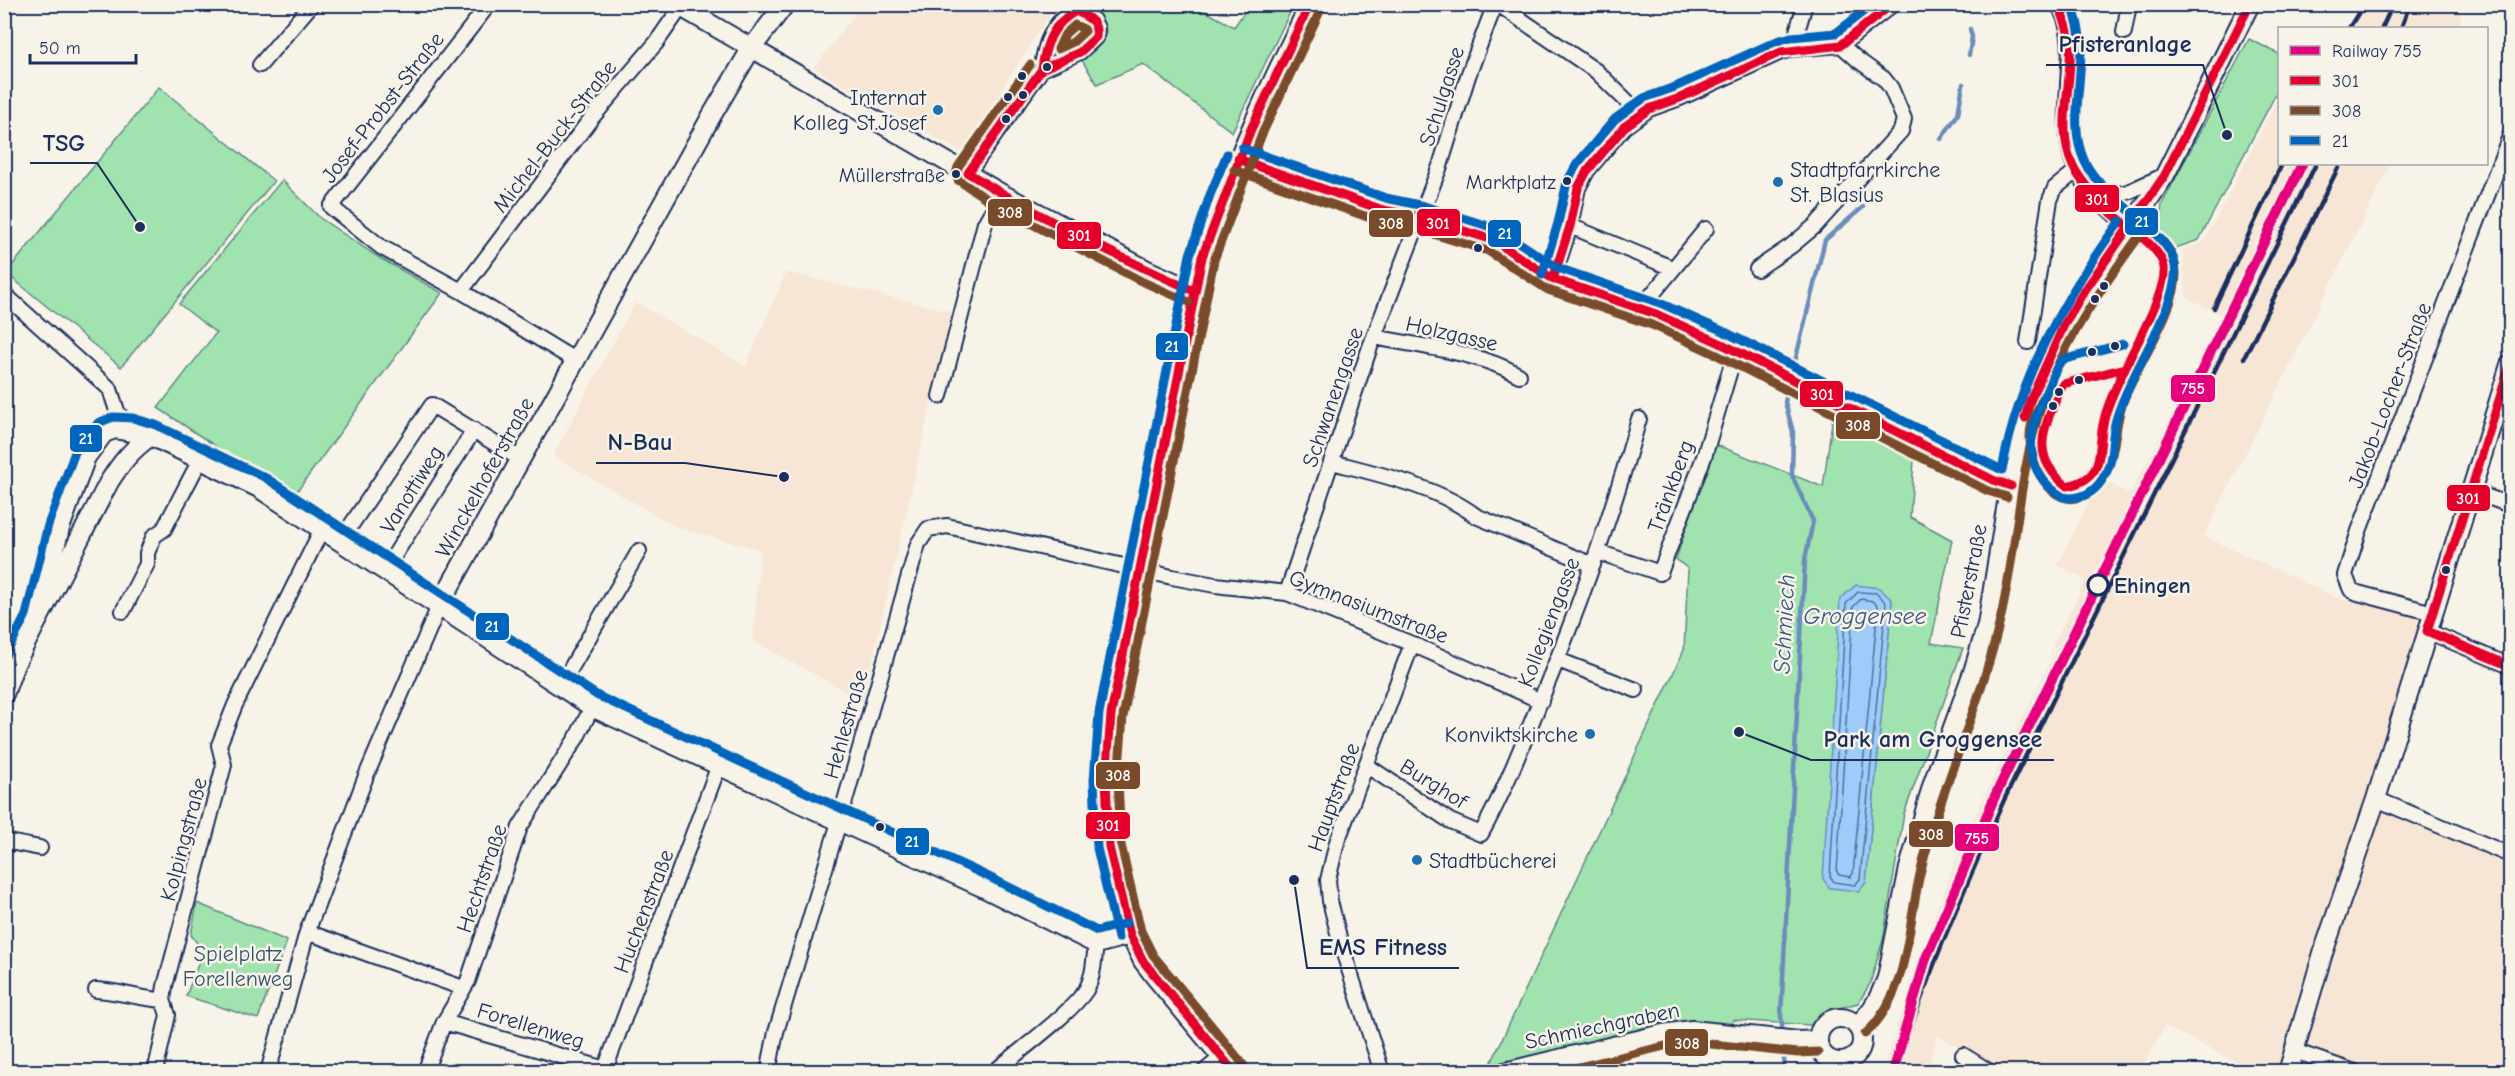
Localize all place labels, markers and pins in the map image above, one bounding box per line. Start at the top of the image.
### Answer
callout: Pfisteranlage [2046,23,2203,65]
unlabelled marker [1041,61,1053,73]
unlabelled marker [1016,70,1028,82]
place label: Internat Kolleg St.Josef [793,85,928,136]
unlabelled marker [1017,89,1029,101]
unlabelled marker [1002,91,1014,103]
marker: Internat Kolleg St.Josef [931,103,945,117]
unlabelled marker [1000,113,1012,125]
callout: TSG [30,121,97,163]
place label: Stadtpfarrkirche St. Blasius [1790,157,1940,208]
place label: Müllerstraße [839,164,945,187]
marker: Müllerstraße [950,168,962,180]
place label: Marktplatz [1466,171,1556,194]
marker: Marktplatz [1561,175,1573,187]
marker: Stadtpfarrkirche St. Blasius [1771,175,1785,189]
unlabelled marker [1472,242,1484,254]
unlabelled marker [2098,280,2110,292]
unlabelled marker [2089,293,2101,305]
unlabelled marker [2109,340,2121,352]
unlabelled marker [2086,346,2098,358]
unlabelled marker [2073,374,2085,386]
unlabelled marker [2053,386,2065,398]
unlabelled marker [2047,400,2059,412]
callout: N-Bau [596,421,685,463]
unlabelled marker [2440,564,2452,576]
place label: Ehingen [2114,573,2191,599]
marker: Ehingen [2087,574,2109,596]
callout: Park am Groggensee [1811,718,2054,760]
place label: Konviktskirche [1444,722,1578,748]
marker: Konviktskirche [1583,727,1597,741]
unlabelled marker [874,821,886,833]
place label: Stadtbücherei [1429,848,1557,874]
marker: Stadtbücherei [1410,853,1424,867]
callout: EMS Fitness [1307,926,1459,968]

